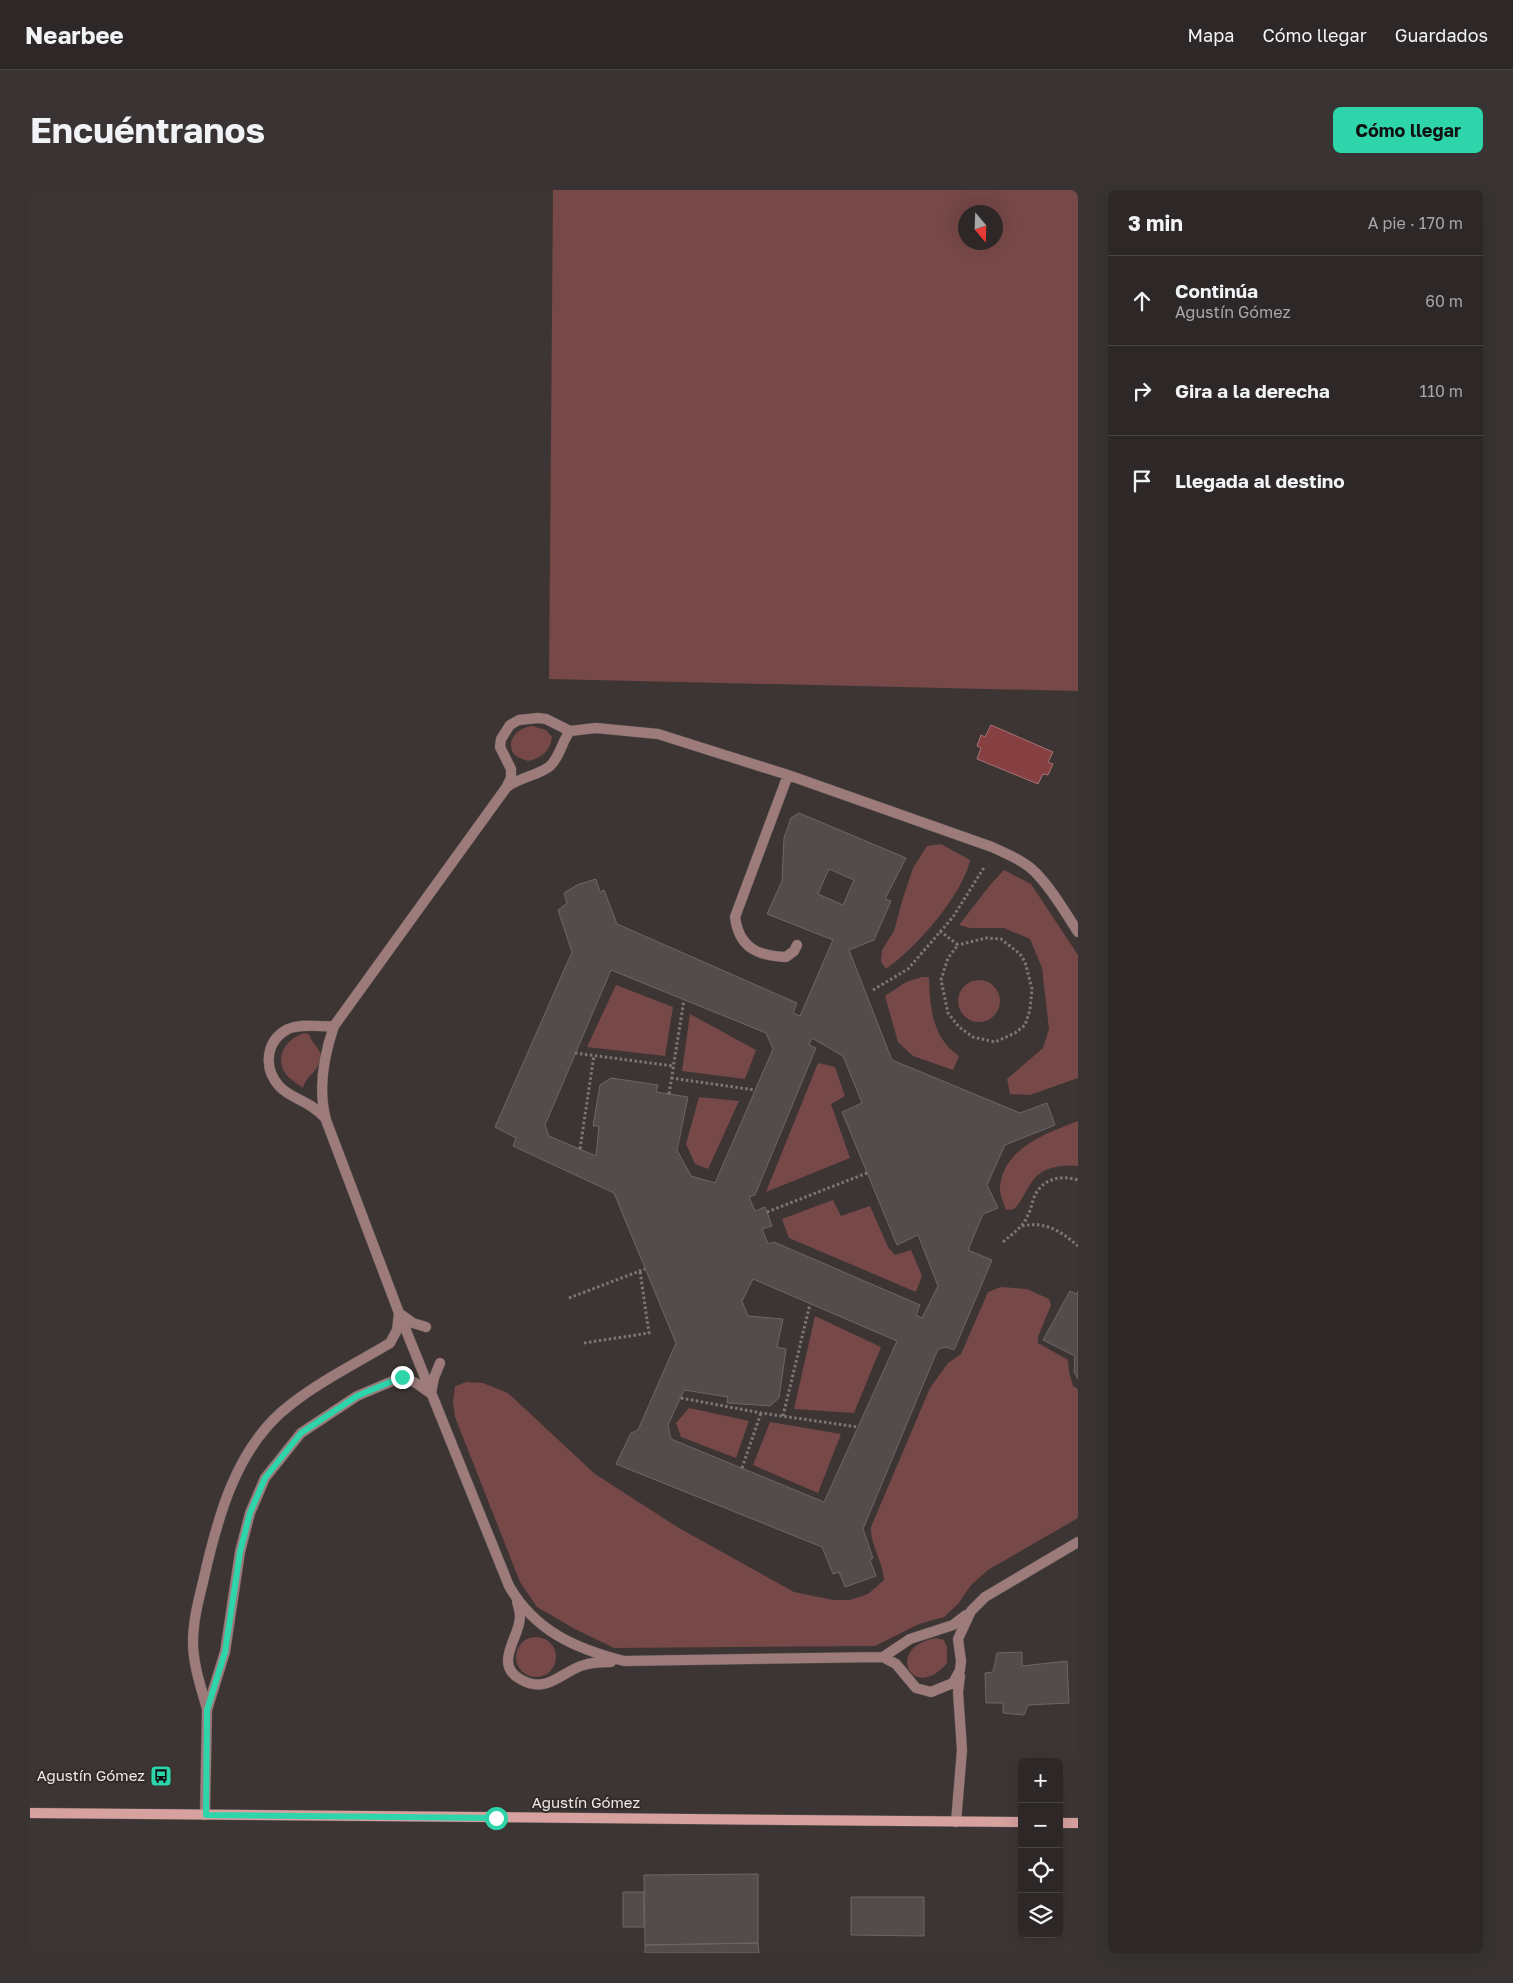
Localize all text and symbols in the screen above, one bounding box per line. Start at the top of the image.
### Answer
text: Nearbee [25,20,124,49]
text: Mapa [1188,24,1234,46]
text: Cómo llegar [1262,24,1367,46]
text: Guardados [1395,24,1488,46]
button: Cómo llegar [1333,107,1483,153]
text: Encuéntranos [30,109,265,151]
north arrow [958,205,1003,250]
text: 3 min [1128,210,1183,236]
text: A pie · 170 m [1368,213,1463,233]
text: Continúa [1175,279,1258,302]
icon: ahead [1128,287,1156,315]
text: 60 m [1425,291,1463,311]
text: Agustín Gómez [1175,302,1291,322]
icon: right [1128,377,1156,405]
text: Gira a la derecha [1175,379,1330,402]
text: 110 m [1419,381,1463,401]
icon: arrive [1128,467,1156,495]
text: Llegada al destino [1175,469,1345,492]
route end [391,1366,414,1389]
map controls [1018,1758,1063,1938]
button: + [1018,1758,1063,1803]
bus stop icon: Agustín Gómez [149,1764,173,1788]
place label: Agustín Gómez [37,1766,145,1784]
street label: Agustín Gómez [532,1793,641,1811]
button: − [1018,1803,1063,1848]
route start [485,1807,508,1830]
button: locate [1018,1848,1063,1893]
button: layers [1018,1893,1063,1938]

